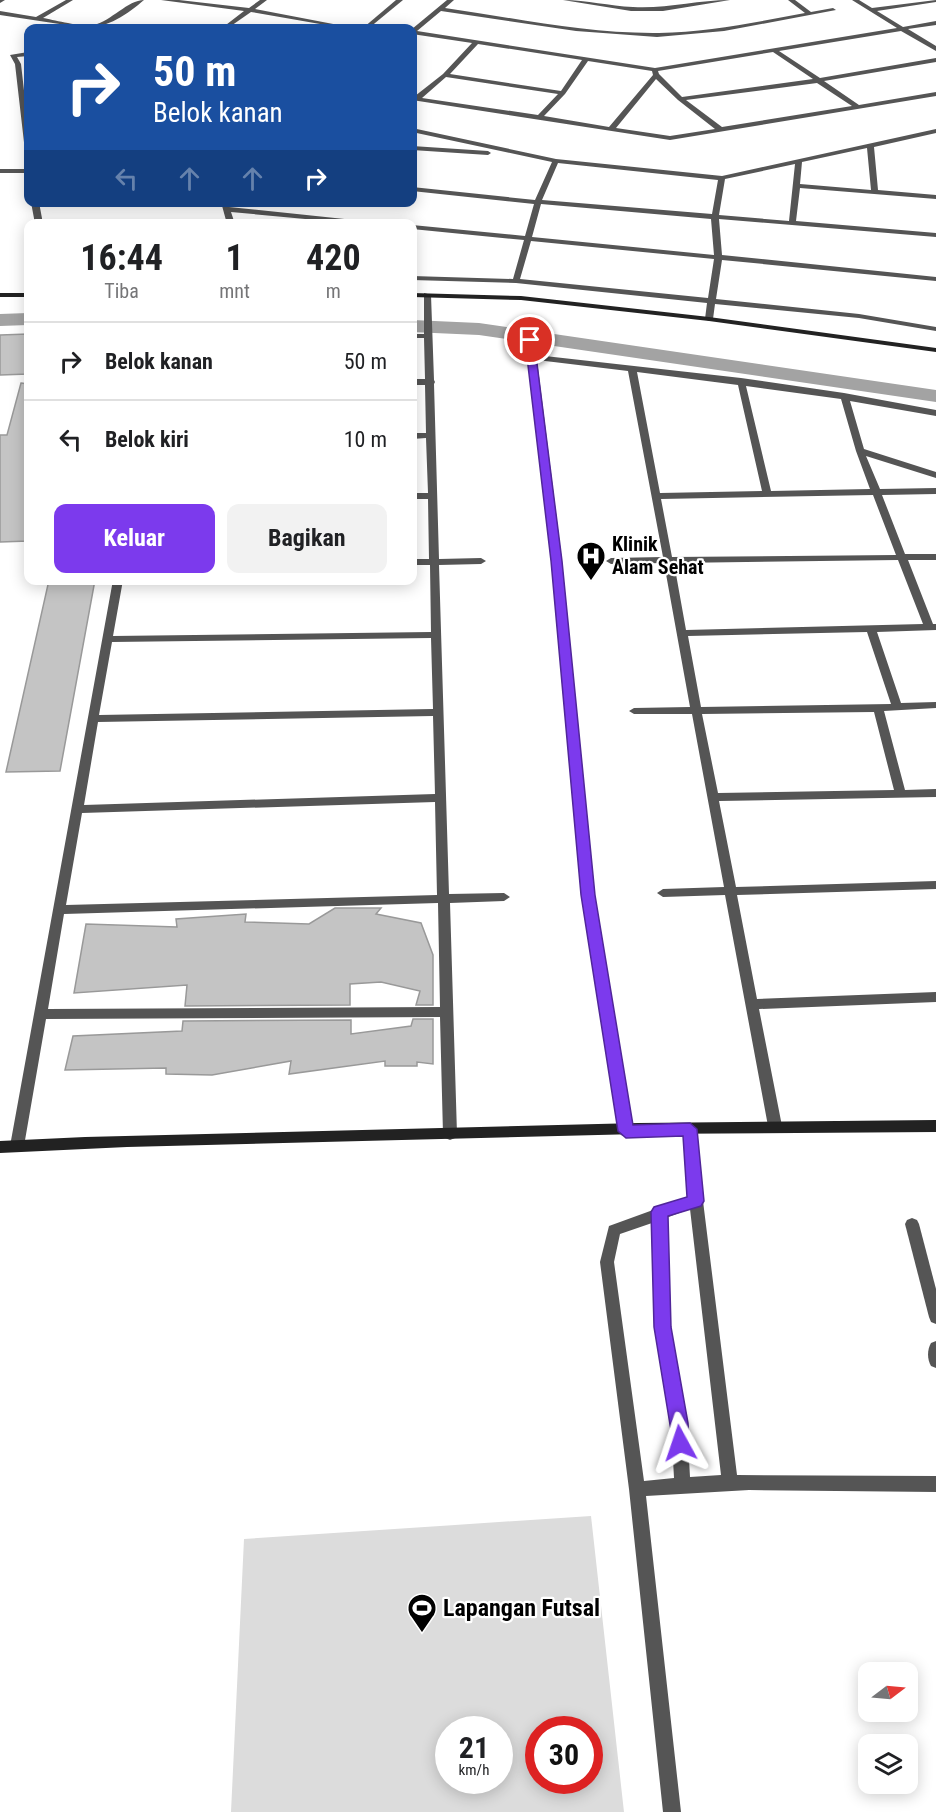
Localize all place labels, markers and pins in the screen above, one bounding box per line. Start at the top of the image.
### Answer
pin [504,314,555,365]
place label: Klinik Alam Sehat [612,532,704,579]
hospital icon: Klinik Alam Sehat [575,540,607,582]
sports icon: Lapangan Futsal [406,1592,438,1634]
place label: Lapangan Futsal [443,1594,600,1622]

